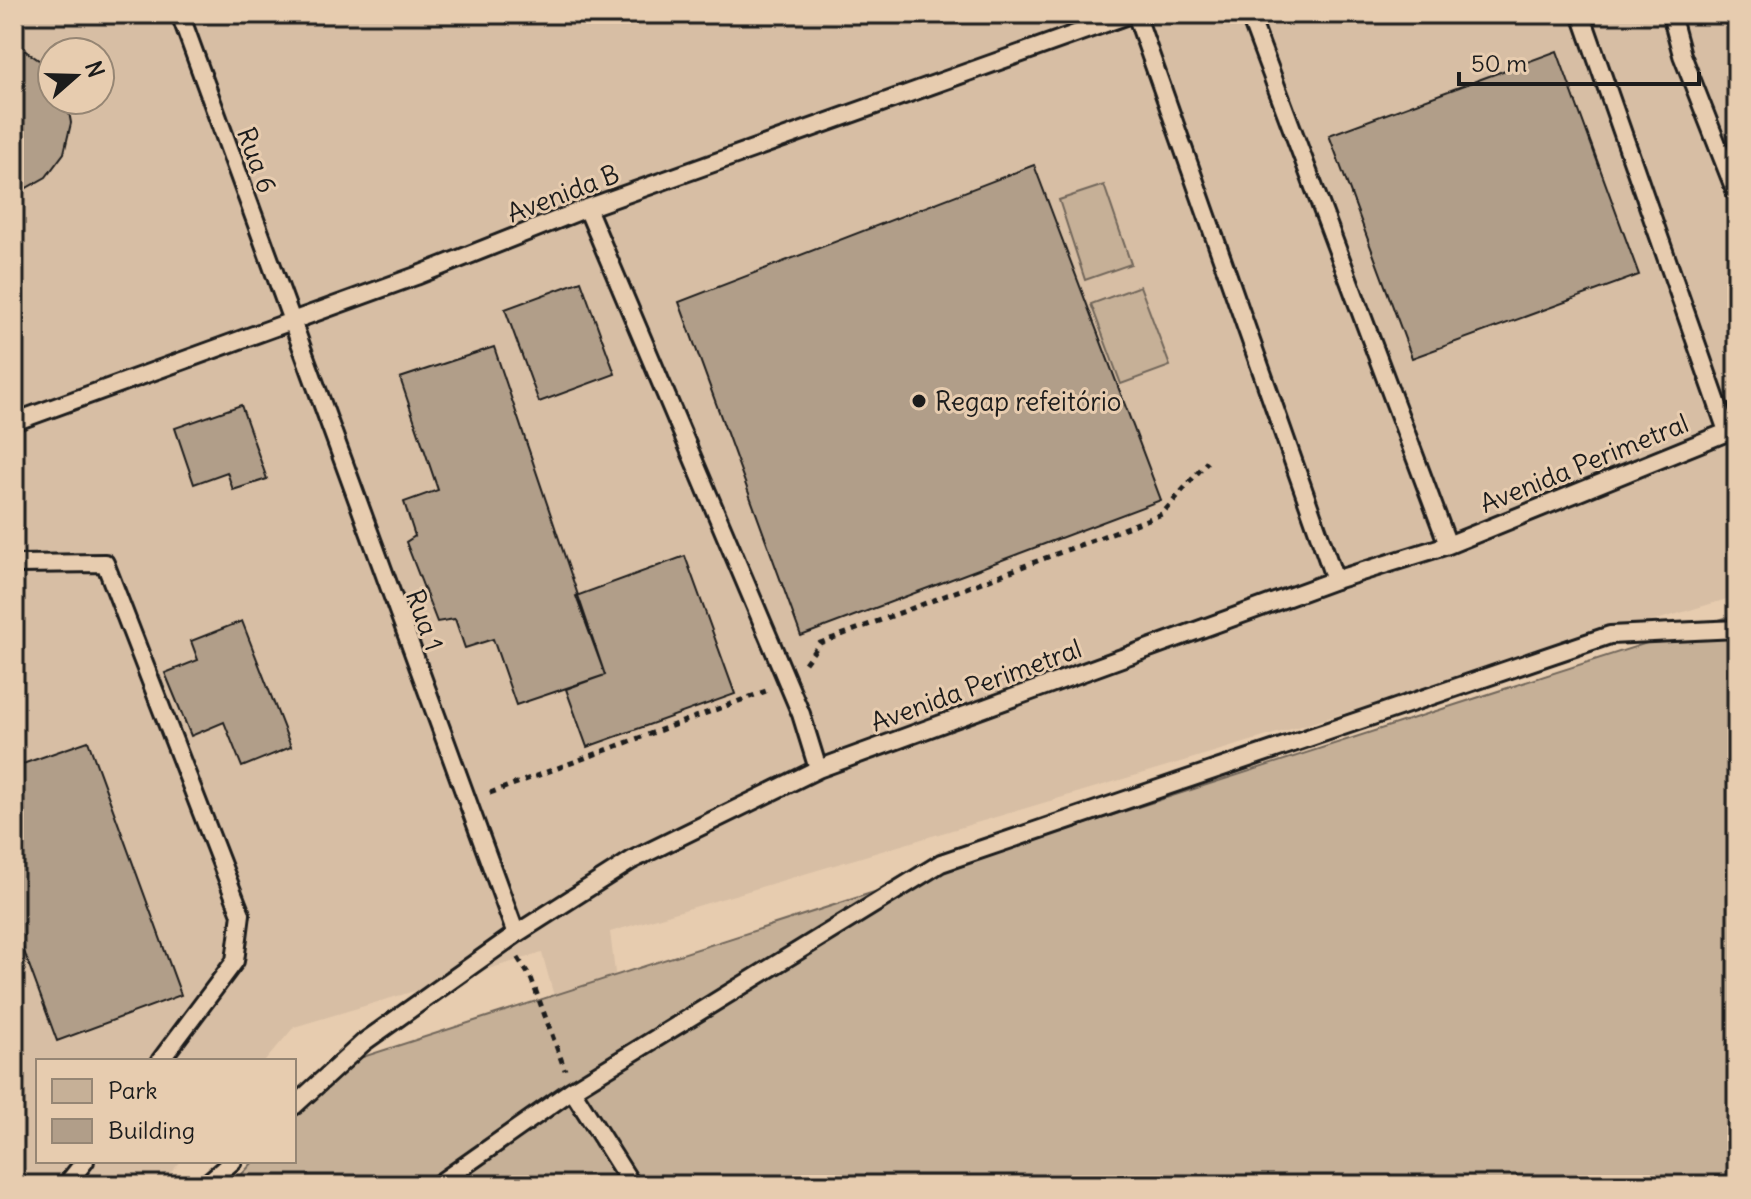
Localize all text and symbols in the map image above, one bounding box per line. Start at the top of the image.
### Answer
north arrow [36,36,116,116]
scale bar [1459,36,1699,86]
text: 50 m [1471,48,1527,78]
text: N [79,57,111,81]
street label: Rua 6 [230,123,284,197]
street label: Avenida B [502,157,624,229]
place label: Regap refeitório [935,385,1121,418]
marker: Regap refeitório [910,392,928,410]
street label: Avenida Perimetral [1475,406,1693,520]
street label: Rua 1 [399,585,451,655]
street label: Avenida Perimetral [866,632,1086,738]
legend [36,1059,296,1163]
text: Park [108,1075,158,1105]
text: Building [108,1115,195,1145]

